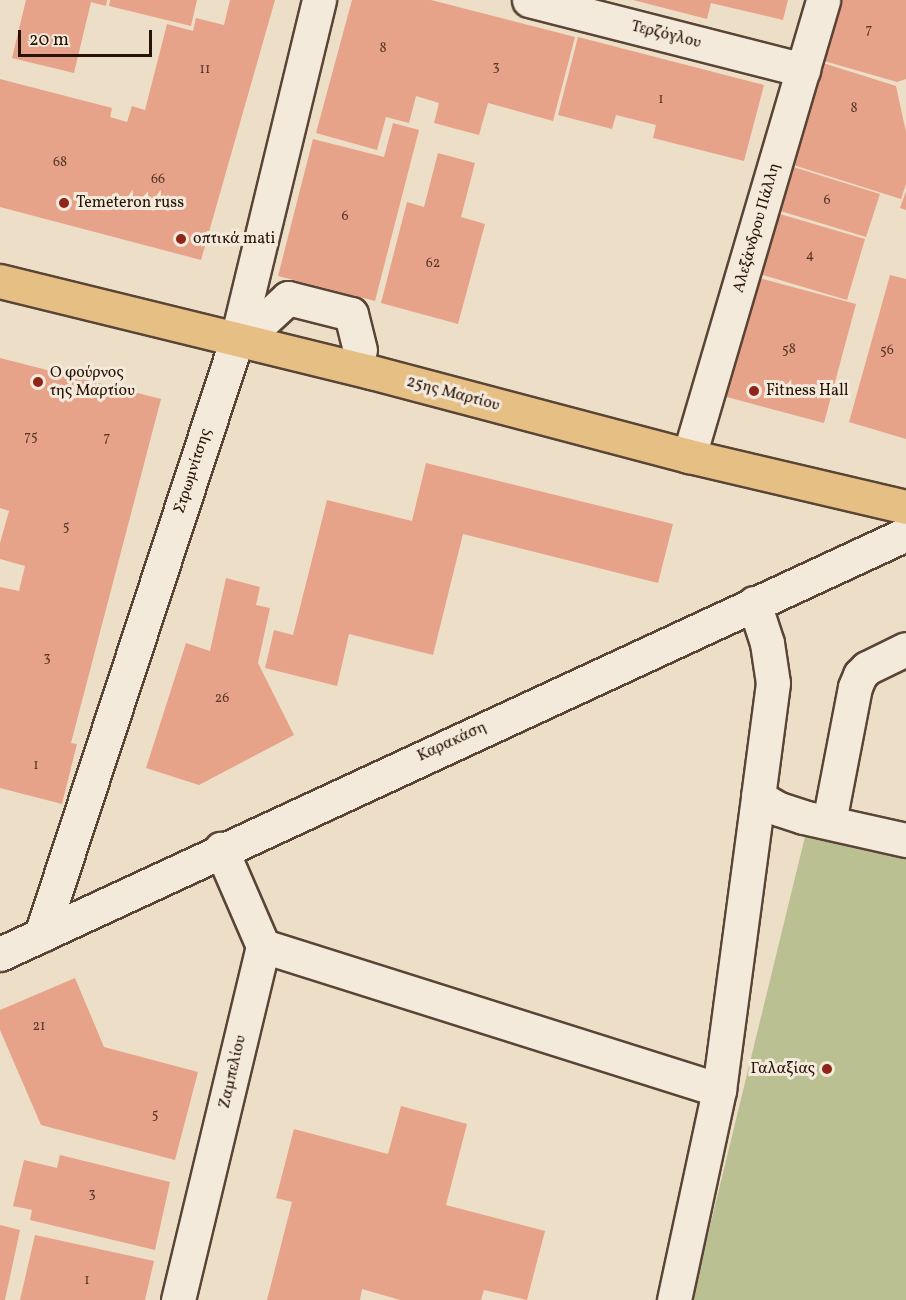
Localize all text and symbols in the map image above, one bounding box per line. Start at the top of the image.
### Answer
street label: Τερζόγλου [629,17,703,53]
scale bar [21,18,154,56]
house number: 7 [866,22,872,38]
text: 20 m [29,28,69,53]
house number: 8 [379,41,387,57]
house number: 3 [492,59,500,75]
house number: 11 [200,62,210,78]
house number: 1 [658,92,664,108]
house number: 8 [850,101,858,117]
house number: 68 [53,155,67,171]
street label: Αλεξάνδρου Πάλλη [729,161,785,295]
house number: 66 [151,172,165,188]
place label: Temeteron russ [76,193,184,213]
house number: 6 [823,193,831,209]
marker: Temeteron russ [57,196,71,210]
house number: 6 [341,209,349,225]
place label: οπτικά mati [193,229,275,249]
marker: οπτικά mati [174,232,188,246]
house number: 4 [806,248,814,264]
house number: 62 [426,256,440,272]
house number: 58 [782,342,796,358]
house number: 56 [880,343,894,359]
place label: Ο φούρνος της Μαρτίου [50,363,135,401]
street label: 25ης Μαρτίου [404,372,502,416]
marker: Ο φούρνος της Μαρτίου [31,375,45,389]
place label: Fitness Hall [766,381,849,401]
marker: Fitness Hall [747,384,761,398]
street label: Στρωμνίτσης [170,426,216,516]
house number: 75 [24,429,38,445]
house number: 7 [104,430,110,446]
house number: 5 [63,519,69,535]
house number: 3 [43,650,51,666]
house number: 26 [215,691,229,707]
street label: Καρακάση [414,718,490,766]
house number: 1 [33,758,39,774]
house number: 21 [33,1019,45,1035]
street label: Ζαμπελίου [215,1034,251,1110]
place label: Γαλαξίας [750,1059,815,1079]
marker: Γαλαξίας [820,1062,834,1076]
house number: 5 [152,1107,158,1123]
house number: 3 [88,1186,96,1202]
house number: 1 [84,1273,90,1289]

